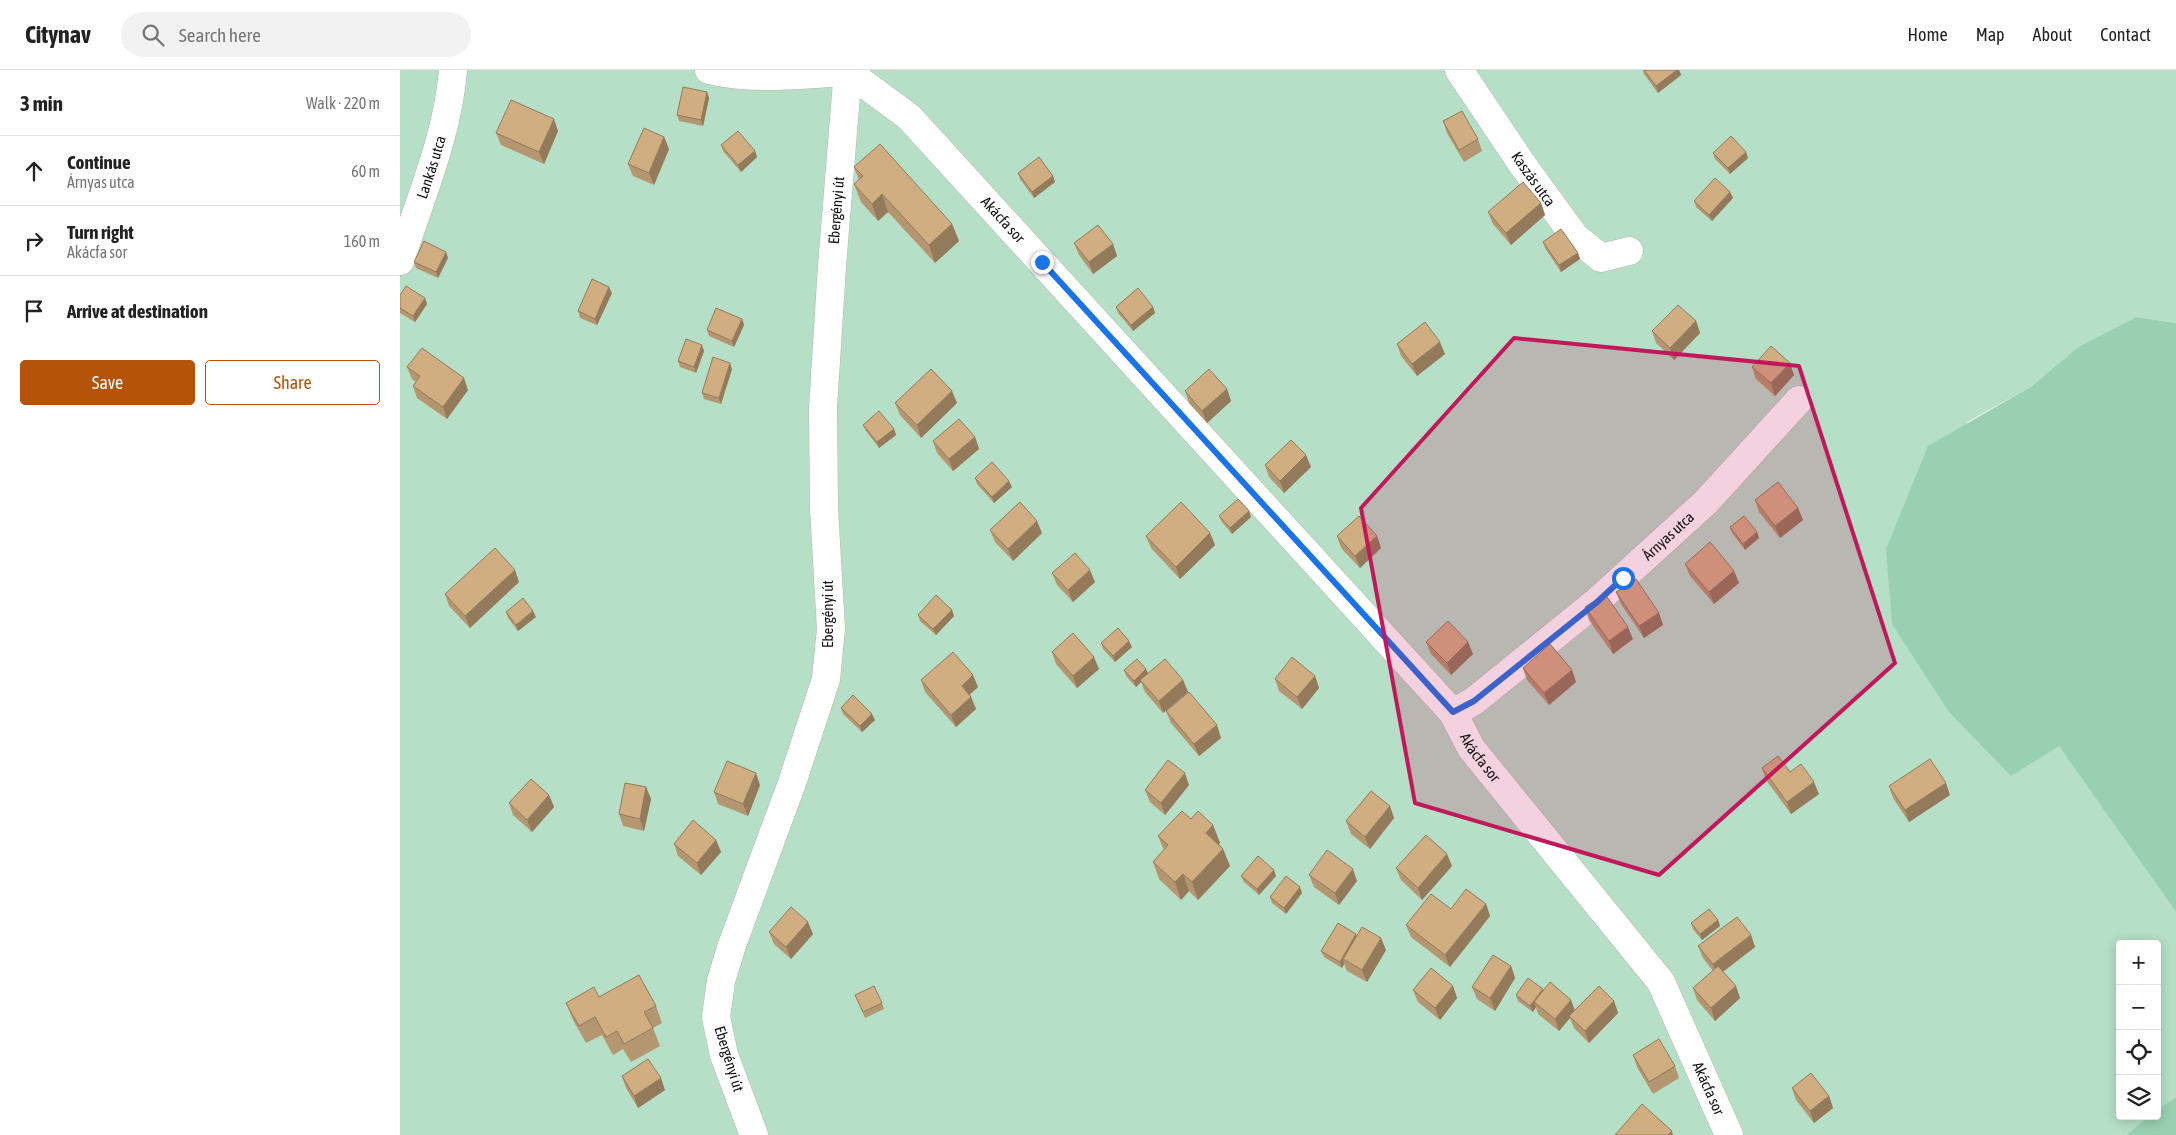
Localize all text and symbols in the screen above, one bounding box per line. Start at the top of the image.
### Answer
search box [121,12,471,57]
text: Citynav [25,21,91,48]
icon: search [139,21,167,49]
text: Search here [179,24,261,46]
text: Home [1908,24,1948,45]
text: Map [1976,24,2005,45]
text: About [2033,24,2072,45]
text: Contact [2100,24,2151,45]
text: 3 min [20,91,63,115]
text: Walk · 220 m [306,94,380,112]
street label: Lankás utca [413,134,449,201]
street label: Kaszás utca [1508,148,1559,209]
text: Continue [67,151,131,173]
icon: ahead [20,157,48,185]
text: 60 m [351,162,380,180]
text: Árnyas utca [67,173,135,191]
street label: Ebergényi út [825,176,847,245]
street label: Akácfa sor [978,193,1029,246]
text: Turn right [67,221,134,243]
icon: right [20,227,48,255]
text: 160 m [344,232,380,250]
text: Akácfa sor [67,243,127,261]
route end [1031,251,1054,274]
icon: arrive [20,297,48,325]
text: Arrive at destination [67,300,208,322]
button: Save [20,360,195,405]
button: Share [205,360,380,405]
street label: Árnyas utca [1639,508,1697,564]
route start [1612,567,1635,590]
street label: Ebergényi út [819,580,836,648]
street label: Akácfa sor [1457,730,1504,785]
map controls [2116,940,2161,1120]
button: + [2116,940,2161,985]
button: − [2116,985,2161,1030]
street label: Ebergényi út [711,1024,748,1094]
button: locate [2116,1030,2161,1075]
street label: Akácfa sor [1690,1059,1728,1118]
button: layers [2116,1075,2161,1120]

